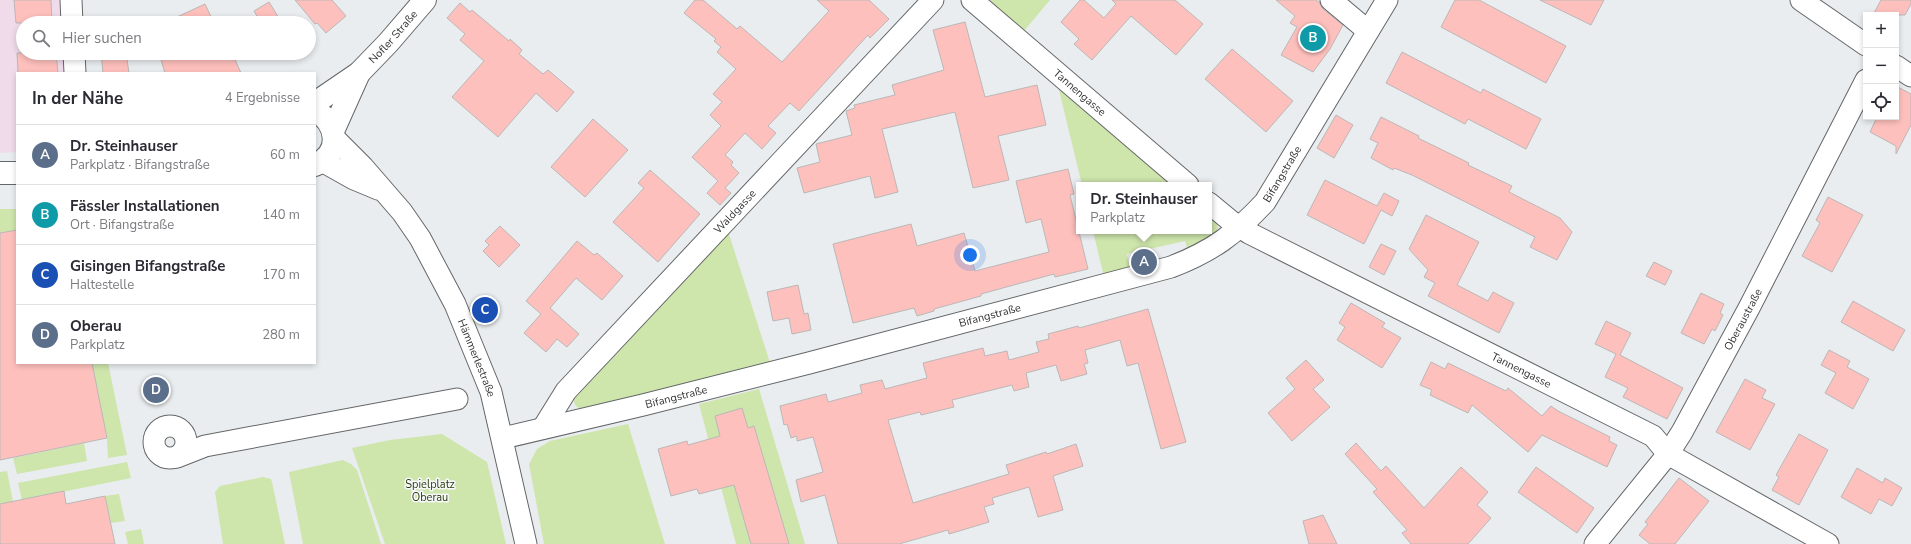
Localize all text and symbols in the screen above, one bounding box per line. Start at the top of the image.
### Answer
street label: Nofler Straße [365,7,421,67]
map controls [1863,12,1899,120]
button: + [1863,12,1899,48]
search box [16,16,316,60]
pin: B [1300,23,1326,53]
icon: search [30,27,52,49]
text: Hier suchen [62,28,142,48]
button: − [1863,48,1899,84]
street label: Tannengasse [1050,66,1109,120]
button: locate [1863,84,1899,120]
text: In der Nähe [32,87,123,110]
text: 4 Ergebnisse [225,89,300,107]
text: Dr. Steinhauser [70,136,178,156]
street label: Bifangstraße [1260,143,1305,205]
text: A [40,146,50,164]
text: 60 m [270,146,300,164]
text: Parkplatz · Bifangstraße [70,156,210,174]
popup [1076,182,1212,234]
street label: Waldgasse [710,186,760,237]
text: Dr. Steinhauser [1090,189,1198,209]
text: Fässler Installationen [70,196,220,216]
text: B [41,206,49,224]
text: 140 m [262,206,300,224]
text: Parkplatz [1090,209,1145,227]
text: Ort · Bifangstraße [70,216,174,234]
your location [960,245,980,265]
pin: A [1131,247,1157,277]
text: Gisingen Bifangstraße [70,256,225,276]
text: C [41,266,49,284]
text: 170 m [262,266,300,284]
text: Haltestelle [70,276,134,294]
street label: Oberaustraße [1721,286,1766,353]
pin: C [472,295,498,325]
street label: Bifangstraße [957,300,1023,331]
text: Oberau [70,316,122,336]
street label: Hämmerlestraße [454,317,499,399]
text: D [40,326,50,344]
text: 280 m [262,326,300,344]
text: Parkplatz [70,336,125,354]
street label: Tannengasse [1489,349,1554,392]
pin: D [143,375,169,405]
street label: Bifangstraße [644,382,709,412]
park label: Spielplatz Oberau [405,477,455,505]

